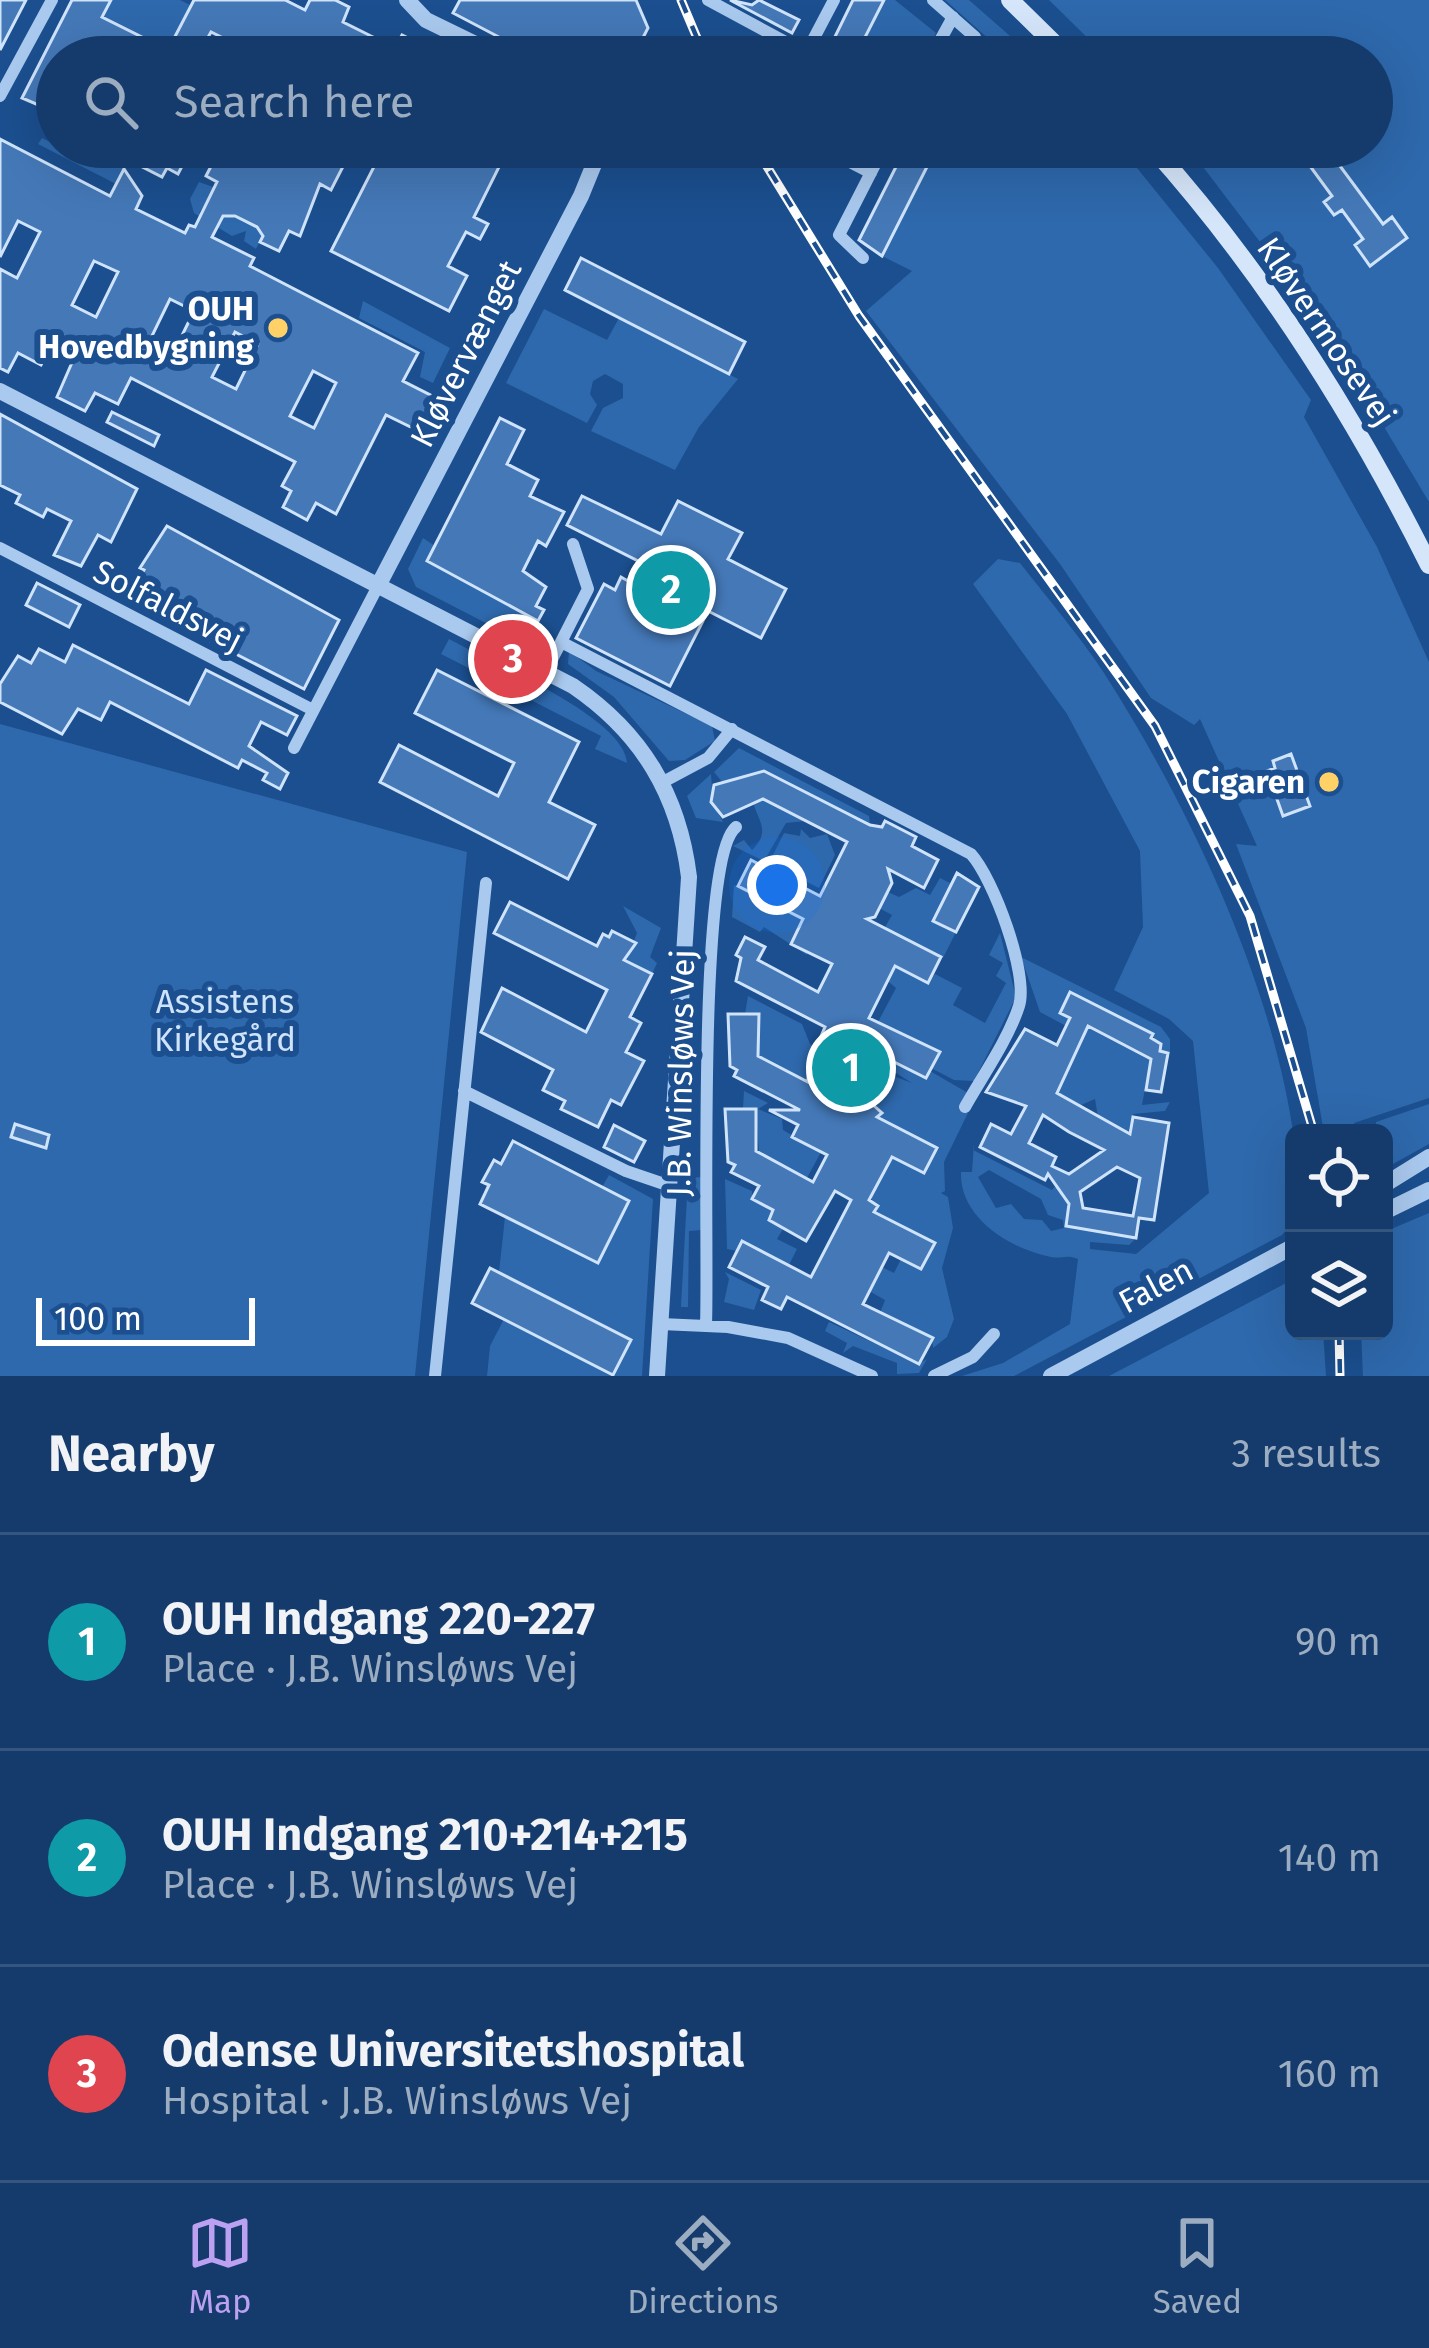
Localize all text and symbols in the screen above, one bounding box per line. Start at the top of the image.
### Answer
search box [36,36,1393,168]
icon: search [78,69,144,135]
text: Search here [174,75,414,129]
street label: Kløvermosevej [1248,230,1404,434]
street label: Kløvervænget [402,254,530,454]
place label: OUH Hovedbygning [38,289,255,367]
marker: OUH Hovedbygning [265,315,291,341]
pin: 2 [632,545,710,635]
street label: Solfaldsvej [87,551,249,661]
pin: 3 [474,614,552,704]
place label: Cigaren [1192,762,1305,802]
marker: Cigaren [1316,769,1342,795]
your location [747,855,807,915]
street label: J.B. Winsløws Vej [659,949,703,1197]
park label: Assistens Kirkegård [154,982,296,1060]
pin: 1 [812,1023,890,1113]
map controls [1285,1124,1393,1340]
button: locate [1285,1124,1393,1232]
button: layers [1285,1232,1393,1340]
street label: Falen [1112,1250,1200,1322]
scale bar [36,1292,255,1345]
text: 100 m [54,1299,142,1339]
text: Nearby [48,1423,214,1485]
text: 3 results [1231,1431,1381,1477]
text: OUH Indgang 220-227 [162,1592,595,1646]
text: 1 [78,1619,96,1665]
text: 90 m [1295,1619,1381,1665]
text: Place · J.B. Winsløws Vej [162,1646,578,1692]
text: OUH Indgang 210+214+215 [162,1808,688,1862]
text: 2 [77,1835,97,1881]
text: 140 m [1278,1835,1381,1881]
text: Place · J.B. Winsløws Vej [162,1862,578,1908]
text: Odense Universitetshospital [162,2024,744,2078]
text: 3 [77,2051,97,2097]
text: 160 m [1278,2051,1381,2097]
text: Hospital · J.B. Winsløws Vej [162,2078,632,2124]
tab: Map [187,2210,253,2322]
tab: Directions [627,2210,779,2322]
tab: Saved [1153,2210,1242,2322]

